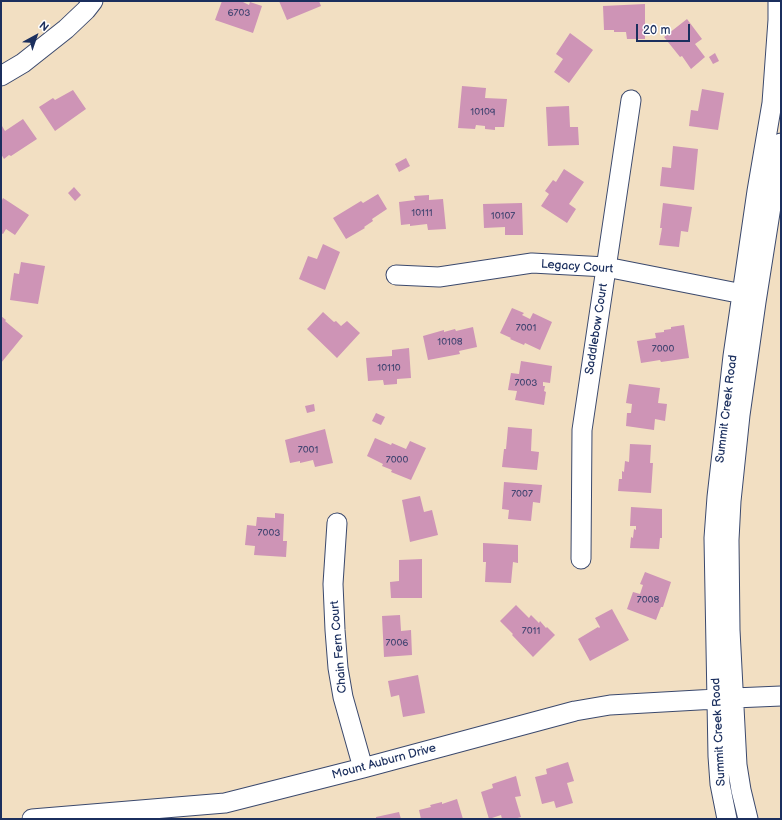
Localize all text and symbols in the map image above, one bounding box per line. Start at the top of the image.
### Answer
house number: 6703 [227,7,251,19]
north arrow [16,16,56,56]
scale bar [638,16,692,42]
text: N [37,19,51,34]
text: 20 m [643,23,670,38]
house number: 10109 [470,106,496,118]
house number: 10111 [411,207,433,219]
house number: 10107 [491,210,515,222]
street label: Legacy Court [540,257,614,277]
street label: Saddlebow Court [583,282,611,376]
house number: 7001 [516,322,536,334]
house number: 10108 [437,336,463,348]
house number: 7000 [652,343,674,355]
street label: Summit Creek Road [713,354,741,464]
house number: 10110 [377,362,401,374]
house number: 7003 [515,377,537,389]
house number: 7001 [298,444,318,456]
house number: 7000 [386,454,408,466]
house number: 7007 [511,488,533,500]
house number: 7003 [258,527,280,539]
house number: 7008 [637,594,659,606]
street label: Chain Fern Court [328,600,350,694]
house number: 7011 [522,625,540,637]
house number: 7006 [386,637,408,649]
street label: Summit Creek Road [709,677,729,787]
street label: Mount Auburn Drive [330,741,438,783]

